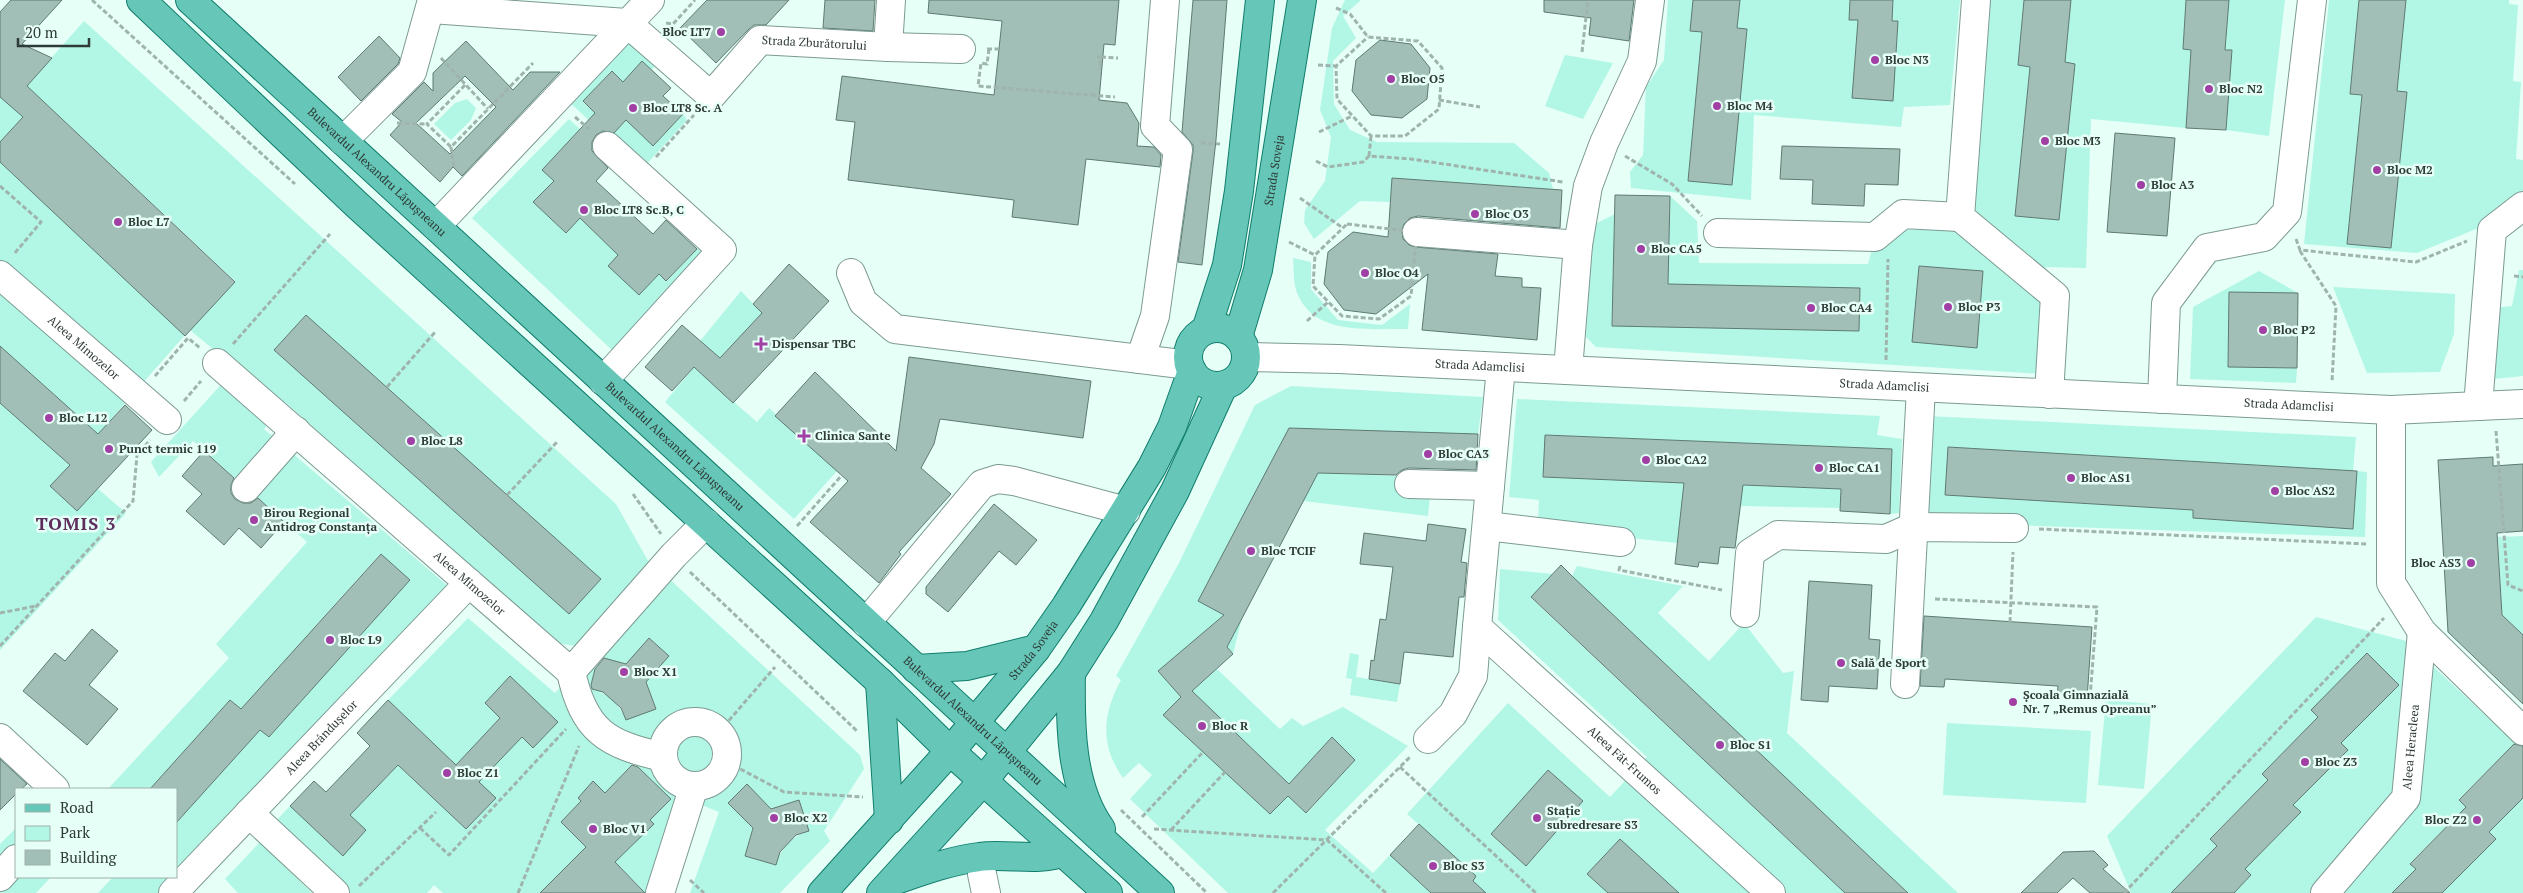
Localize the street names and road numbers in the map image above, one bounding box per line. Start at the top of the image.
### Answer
street label: Strada Zburătorului [761,32,868,53]
street label: Bulevardul Alexandru Lăpușneanu [305,104,450,239]
street label: Strada Soveja [1261,134,1287,207]
street label: Aleea Mimozelor [45,312,123,383]
street label: Strada Adamclisi [1435,356,1526,375]
street label: Strada Adamclisi [1839,375,1930,395]
street label: Bulevardul Alexandru Lăpușneanu [603,378,748,514]
street label: Strada Adamclisi [2244,395,2335,414]
street label: Aleea Mimozelor [431,548,509,619]
street label: Strada Soveja [1005,617,1061,683]
street label: Bulevardul Alexandru Lăpușneanu [901,653,1046,788]
street label: Aleea Brândușelor [282,696,361,778]
street label: Aleea Heracleea [2399,704,2422,790]
street label: Aleea Făt-Frumos [1585,723,1665,797]

